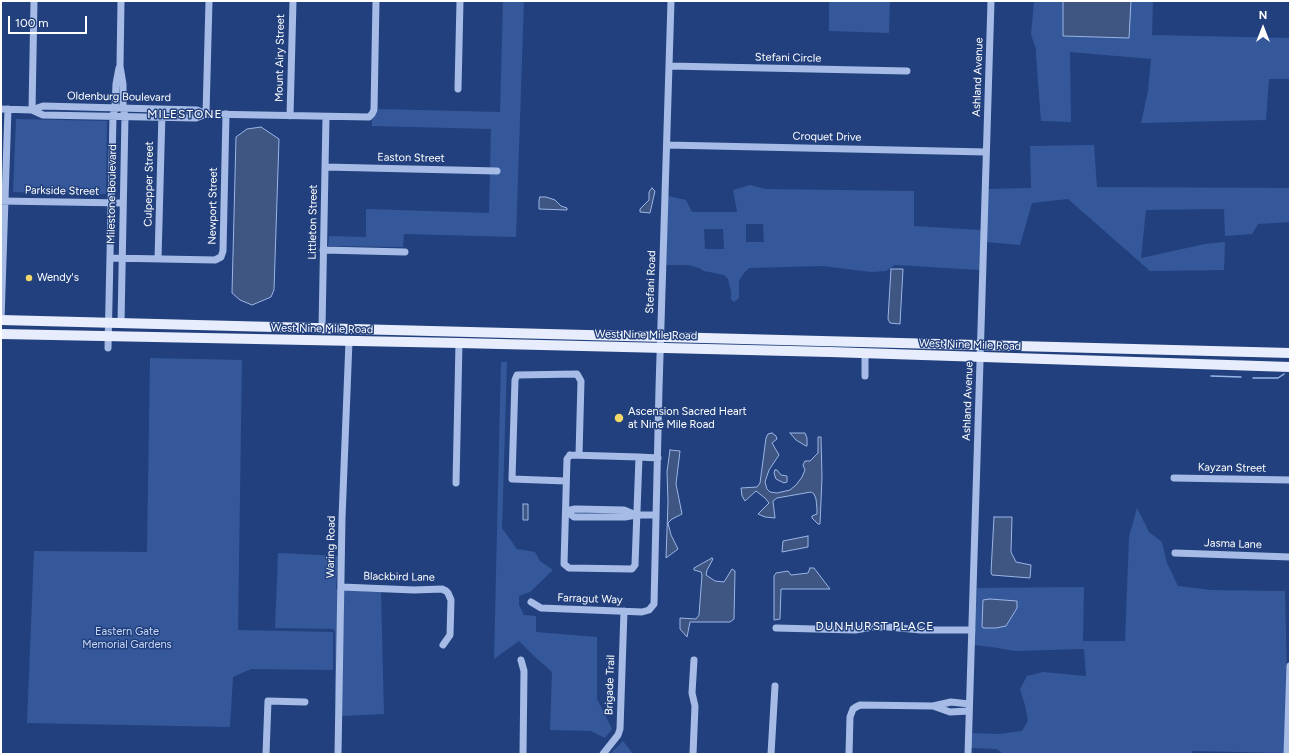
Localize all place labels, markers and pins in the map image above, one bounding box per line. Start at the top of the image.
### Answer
place label: Wendy's [37,271,79,285]
marker: Wendy's [24,273,34,283]
place label: Ascension Sacred Heart at Nine Mile Road [628,405,747,431]
marker: Ascension Sacred Heart at Nine Mile Road [613,412,625,424]

